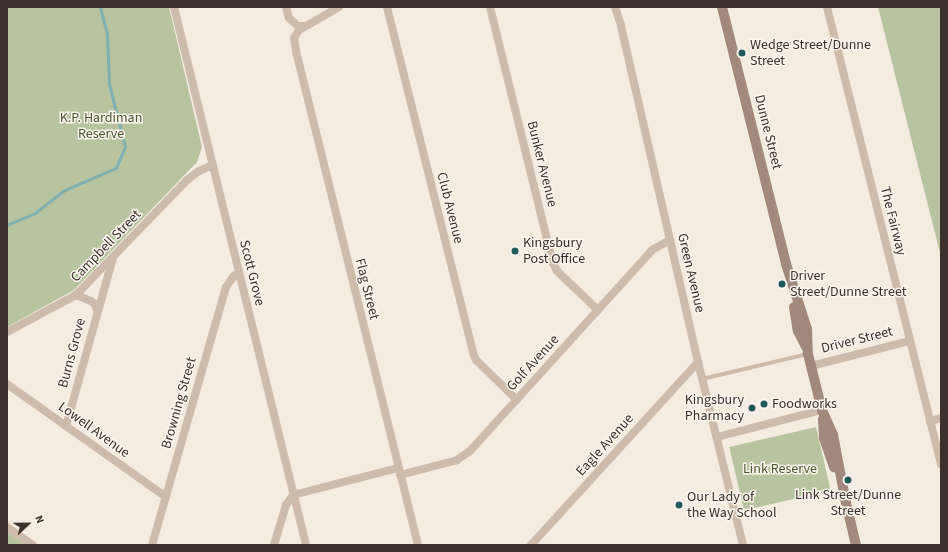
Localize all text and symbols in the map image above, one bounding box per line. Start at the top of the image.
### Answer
place label: Wedge Street/Dunne Street [750,37,871,70]
marker: Wedge Street/Dunne Street [737,48,747,58]
street label: Dunne Street [751,93,785,171]
park label: K.P. Hardiman Reserve [60,110,142,142]
street label: Bunker Avenue [523,119,561,209]
street label: Club Avenue [433,171,467,245]
street label: The Fairway [876,185,910,257]
street label: Campbell Street [67,206,145,286]
street label: Green Avenue [674,232,708,314]
place label: Kingsbury Post Office [523,235,585,268]
street label: Scott Grove [236,238,268,308]
marker: Kingsbury Post Office [510,246,520,256]
street label: Flag Street [351,257,383,321]
place label: Driver Street/Dunne Street [790,268,906,300]
marker: Driver Street/Dunne Street [777,279,787,289]
street label: Burns Grove [55,316,89,390]
street label: Driver Street [820,323,894,357]
street label: Golf Avenue [503,331,563,395]
street label: Browning Street [158,355,200,451]
place label: Kingsbury Pharmacy [685,392,744,424]
place label: Foodworks [772,396,837,412]
street label: Lowell Avenue [55,398,133,462]
marker: Foodworks [759,399,769,409]
marker: Kingsbury Pharmacy [747,403,757,413]
street label: Eagle Avenue [573,410,637,480]
park label: Link Reserve [743,461,817,477]
marker: Link Street/Dunne Street [843,475,853,485]
place label: Link Street/Dunne Street [795,487,901,520]
place label: Our Lady of the Way School [687,489,776,522]
marker: Our Lady of the Way School [674,500,684,510]
north arrow [8,504,48,544]
text: N [31,513,48,526]

